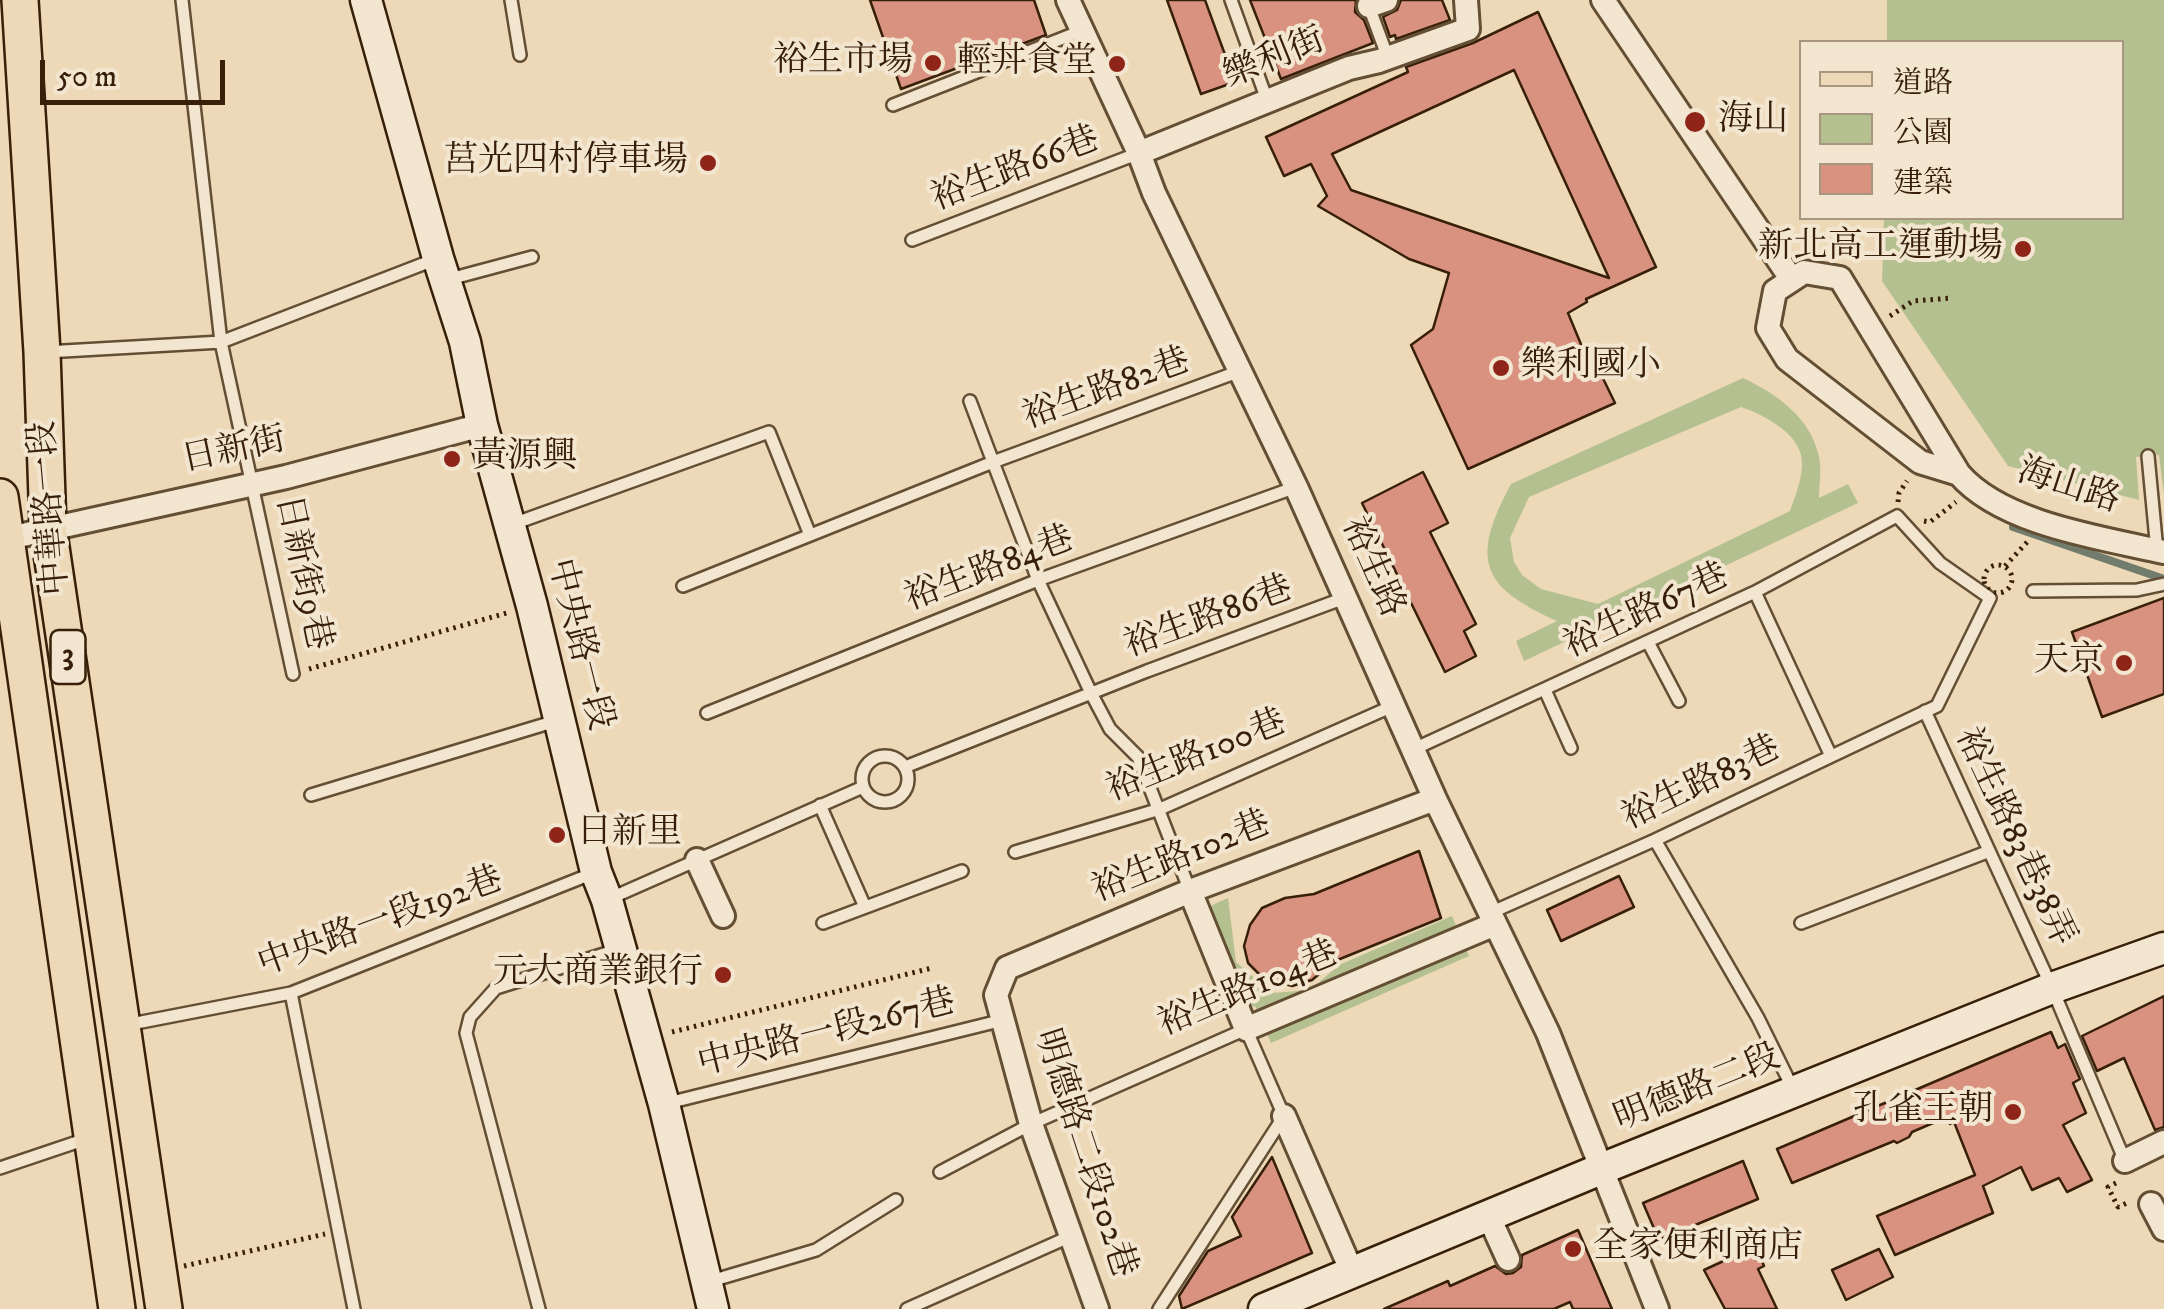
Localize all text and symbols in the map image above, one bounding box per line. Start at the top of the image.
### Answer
street label: 樂利街 [1218,21,1332,99]
scale bar [45,40,230,102]
legend [1799,40,2124,220]
place label: 裕生市場 [773,42,913,84]
place label: 輕丼食堂 [957,43,1097,85]
marker: 裕生市場 [922,52,944,74]
marker: 輕丼食堂 [1106,53,1128,75]
text: 50 m [57,59,117,96]
text: 道路 [1893,65,1953,102]
place label: 海山 [1718,101,1788,143]
marker: 海山 [1682,109,1708,135]
text: 公園 [1893,115,1953,152]
street label: 裕生路66巷 [926,120,1106,222]
place label: 莒光四村停車場 [443,142,688,184]
marker: 莒光四村停車場 [697,152,719,174]
text: 建築 [1893,165,1953,202]
place label: 新北高工運動場 [1758,228,2003,270]
marker: 新北高工運動場 [2012,238,2034,260]
street label: 裕生路82巷 [1018,341,1196,441]
place label: 樂利國小 [1521,347,1661,389]
marker: 樂利國小 [1490,357,1512,379]
street label: 中華路一段 [23,419,81,597]
street label: 日新街 [178,421,290,483]
place label: 黃源興 [472,438,577,480]
marker: 黃源興 [441,448,463,470]
street label: 海山路 [2012,452,2124,524]
street label: 日新街9巷 [264,492,338,654]
street label: 裕生路 [1330,511,1412,625]
street label: 裕生路84巷 [900,520,1080,622]
street label: 中央路一段 [536,555,620,735]
street label: 裕生路67巷 [1558,557,1736,669]
street label: 裕生路86巷 [1119,569,1299,669]
road number: 3 [50,630,86,684]
place label: 天京 [2034,642,2104,684]
marker: 天京 [2113,652,2135,674]
street label: 裕生路100巷 [1101,703,1293,813]
street label: 裕生路83巷38弄 [1944,722,2082,954]
street label: 裕生路83巷 [1616,729,1788,841]
street label: 裕生路102巷 [1087,804,1277,914]
place label: 日新里 [577,814,682,856]
marker: 日新里 [546,824,568,846]
street label: 中央路一段192巷 [253,860,509,988]
street label: 裕生路104巷 [1153,934,1345,1048]
place label: 元大商業銀行 [493,954,703,996]
marker: 元大商業銀行 [712,964,734,986]
street label: 中央路一段267巷 [694,983,960,1087]
street label: 明德路二段102巷 [1023,1024,1143,1284]
street label: 明德路二段 [1609,1038,1787,1142]
place label: 孔雀王朝 [1853,1091,1993,1133]
marker: 孔雀王朝 [2002,1101,2024,1123]
place label: 全家便利商店 [1593,1228,1803,1270]
marker: 全家便利商店 [1562,1238,1584,1260]

